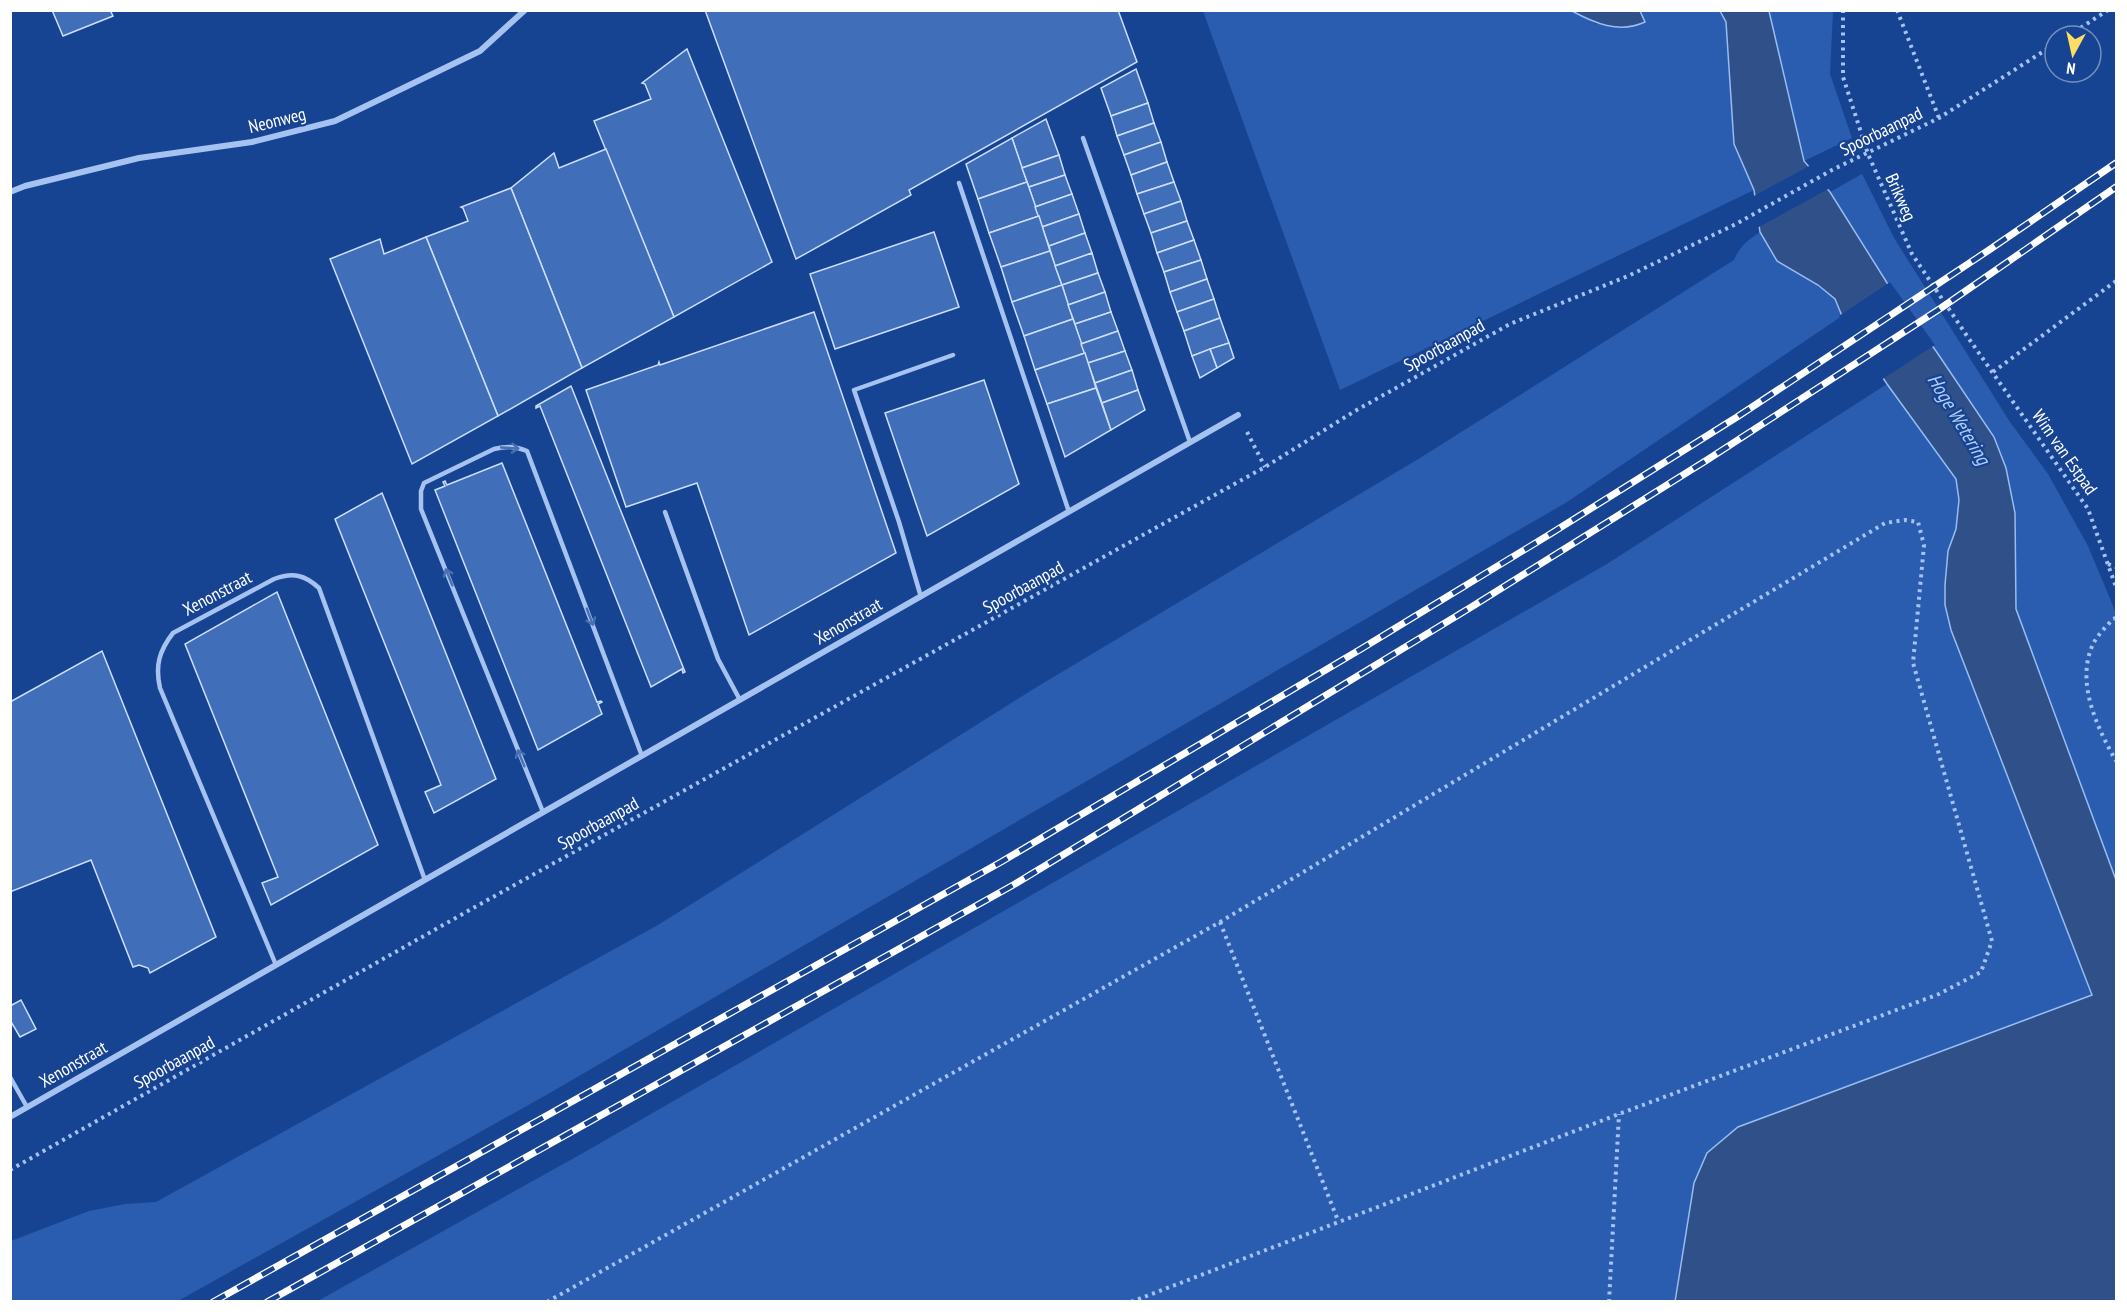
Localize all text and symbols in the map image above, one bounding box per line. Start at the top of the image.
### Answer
north arrow [2043,24,2103,84]
text: N [2065,58,2077,79]
street label: Spoorbaanpad [1836,101,1926,161]
street label: Neonweg [246,102,308,138]
street label: Brikweg [1880,170,1922,224]
street label: Spoorbaanpad [1400,313,1488,377]
water label: Hoge Wetering [1922,369,1997,471]
street label: Wim van Estpad [2027,405,2103,499]
one-way arrow [500,442,520,453]
street label: Spoorbaanpad [979,555,1067,619]
street label: Xenonstraat [179,565,255,621]
one-way arrow [443,568,454,587]
street label: Xenonstraat [810,592,886,650]
one-way arrow [585,607,596,626]
one-way arrow [515,749,526,768]
street label: Spoorbaanpad [554,791,642,855]
street label: Spoorbaanpad [130,1030,218,1094]
street label: Xenonstraat [35,1035,111,1093]

